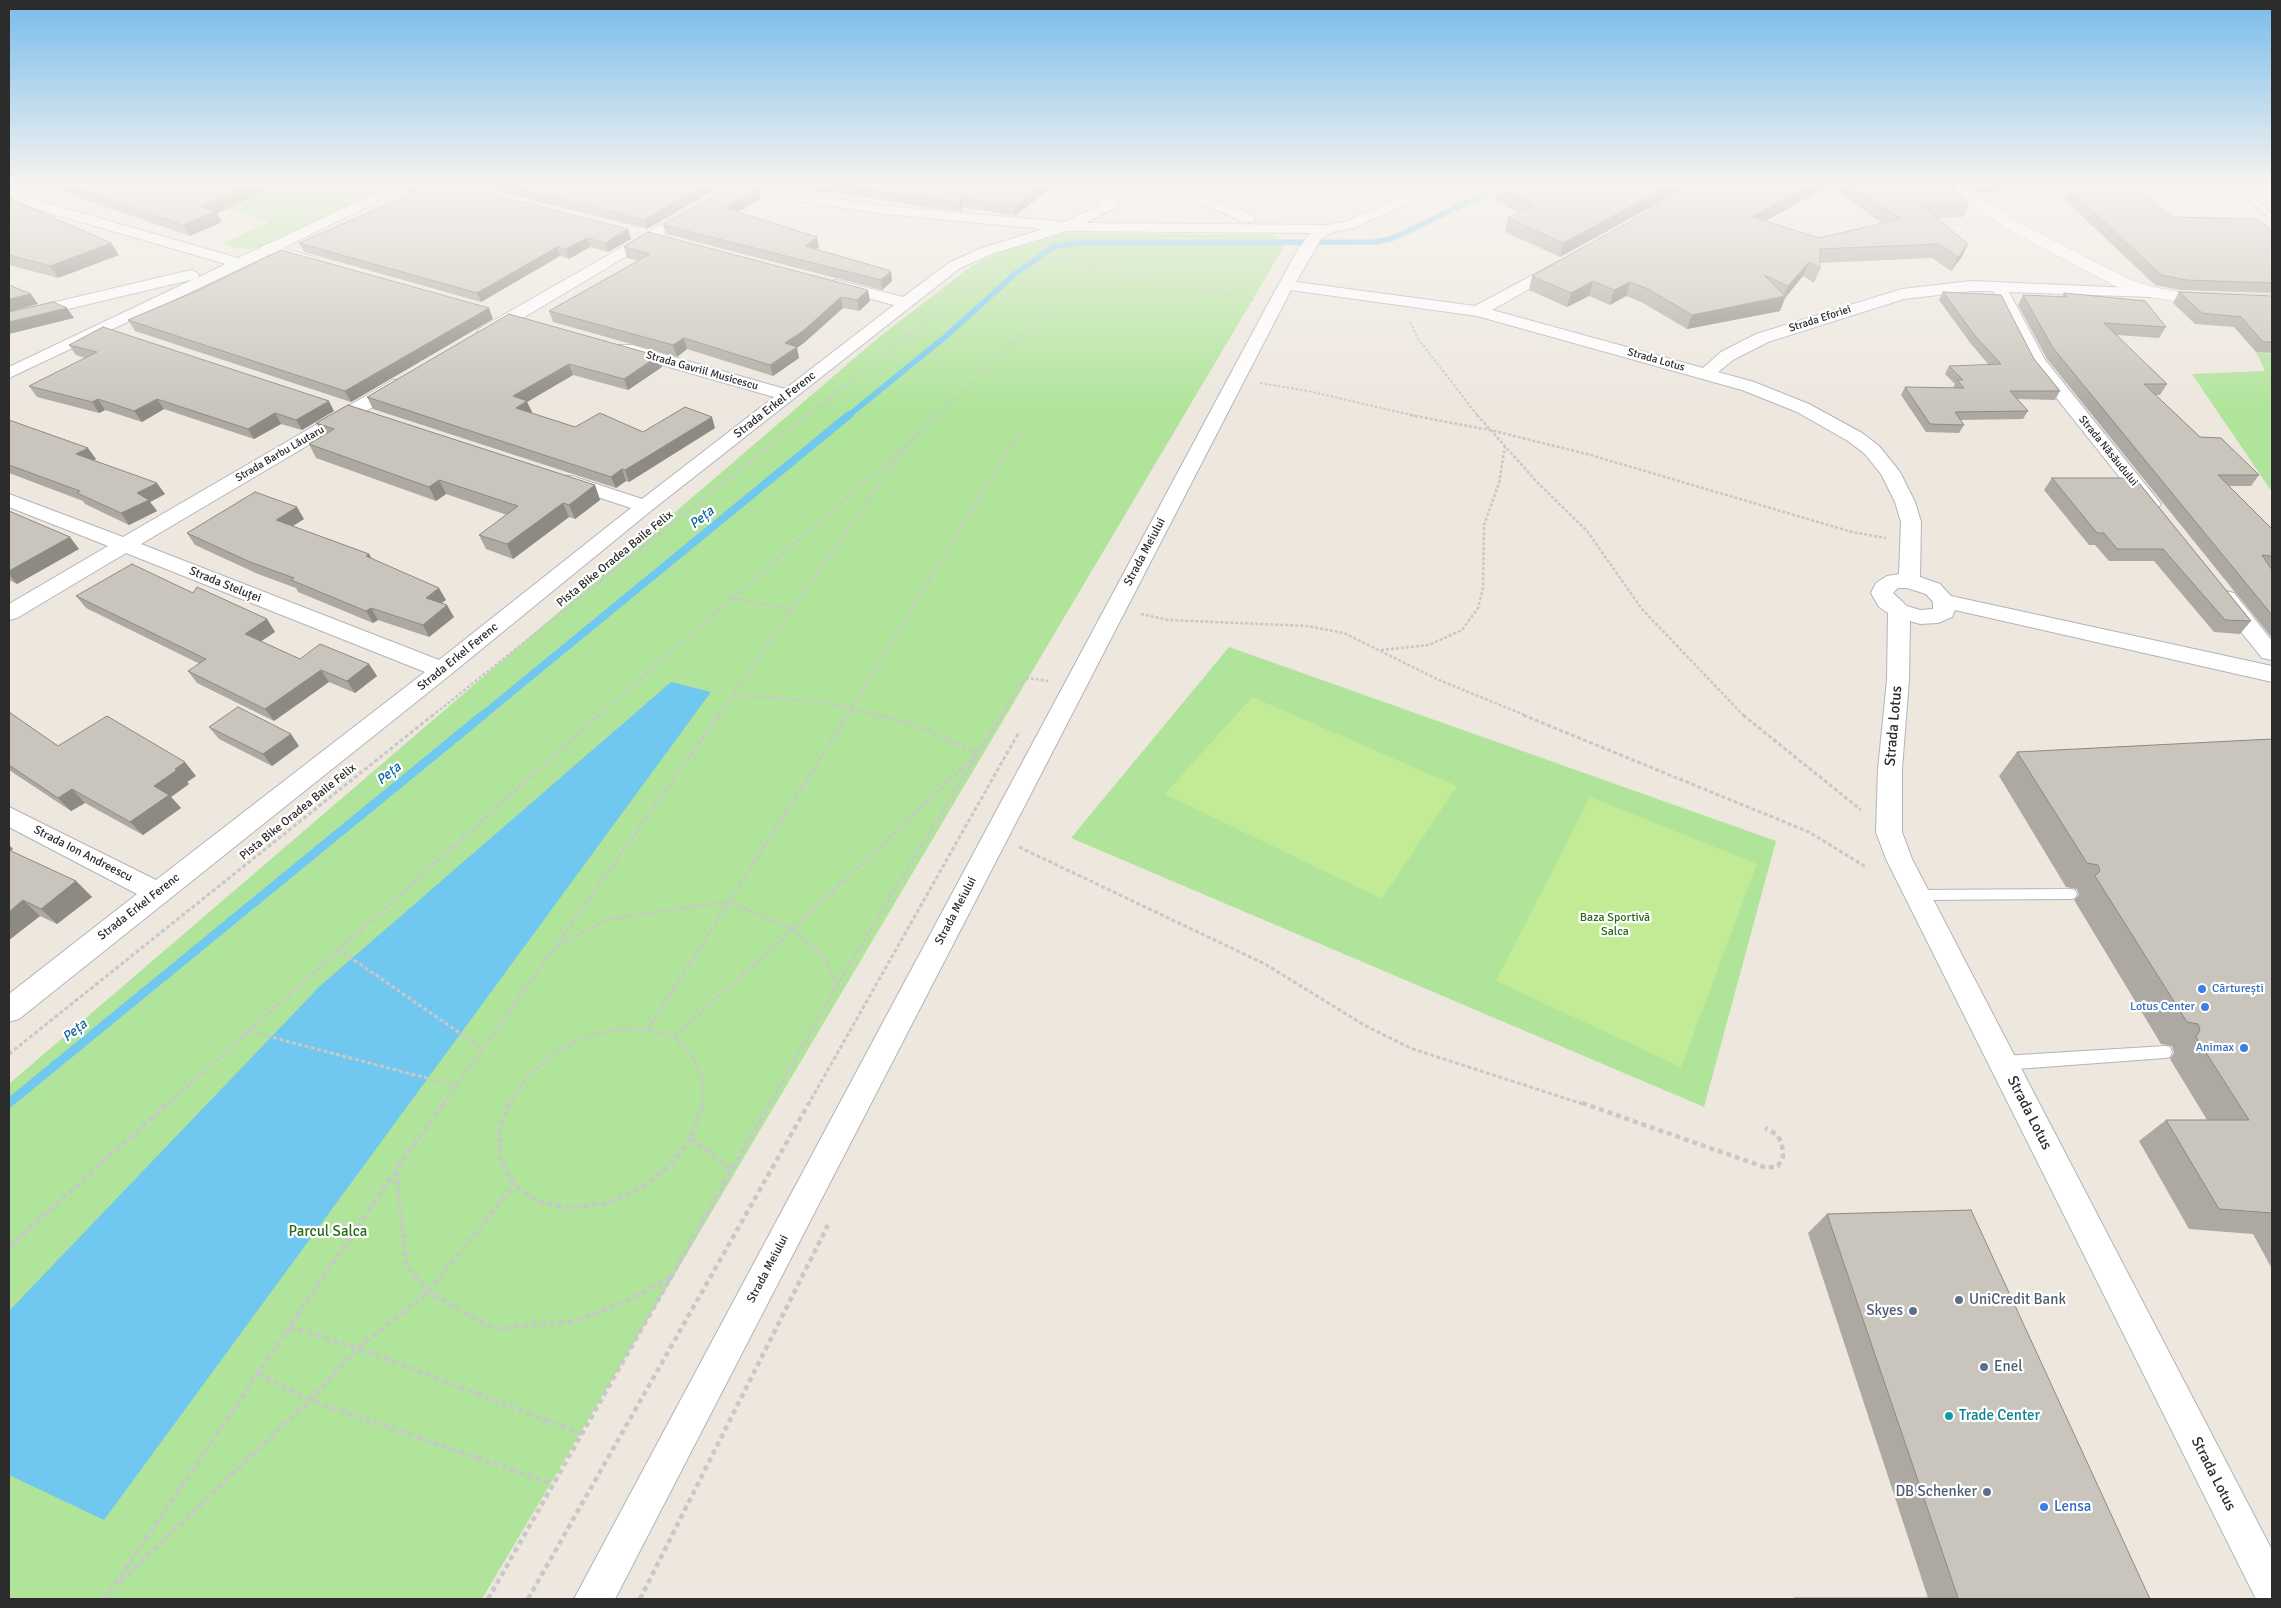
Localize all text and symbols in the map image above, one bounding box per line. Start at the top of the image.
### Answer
street label: Strada Eforiei [1787,303,1853,335]
street label: Strada Lotus [1626,346,1686,374]
street label: Strada Gavriil Musicescu [644,349,760,393]
street label: Strada Erkel Ferenc [731,369,819,441]
street label: Strada Năsăudului [2076,413,2140,489]
street label: Strada Barbu Lăutaru [233,423,327,485]
water label: Peța [686,503,718,533]
street label: Pista Bike Oradea Baile Felix [554,508,676,610]
street label: Strada Meiului [1121,516,1169,588]
street label: Strada Steluței [187,564,263,606]
street label: Strada Erkel Ferenc [415,620,501,694]
street label: Strada Lotus [1882,685,1906,767]
water label: Peța [373,759,405,789]
street label: Pista Bike Oradea Baile Felix [237,761,359,863]
street label: Strada Ion Andreescu [31,823,135,885]
street label: Strada Erkel Ferenc [95,871,183,943]
street label: Strada Meiului [932,875,980,947]
park label: Baza Sportivă Salca [1580,911,1650,939]
place label: Cărturești [2212,982,2264,996]
marker: Cărturești [2196,983,2208,995]
place label: Lotus Center [2130,1000,2195,1014]
marker: Lotus Center [2199,1001,2211,1013]
water label: Peța [59,1016,91,1046]
place label: Animax [2196,1041,2234,1055]
marker: Animax [2238,1042,2250,1054]
street label: Strada Lotus [2003,1073,2055,1153]
park label: Parcul Salca [289,1223,367,1241]
street label: Strada Meiului [744,1233,792,1305]
place label: UniCredit Bank [1969,1291,2066,1309]
marker: UniCredit Bank [1953,1294,1965,1306]
place label: Skyes [1866,1302,1903,1320]
marker: Skyes [1907,1305,1919,1317]
place label: Enel [1994,1358,2023,1376]
marker: Enel [1978,1361,1990,1373]
place label: Trade Center [1959,1407,2040,1425]
marker: Trade Center [1943,1410,1955,1422]
street label: Strada Lotus [2187,1434,2239,1514]
place label: DB Schenker [1895,1483,1977,1501]
marker: DB Schenker [1981,1486,1993,1498]
place label: Lensa [2054,1498,2091,1516]
marker: Lensa [2038,1501,2050,1513]

